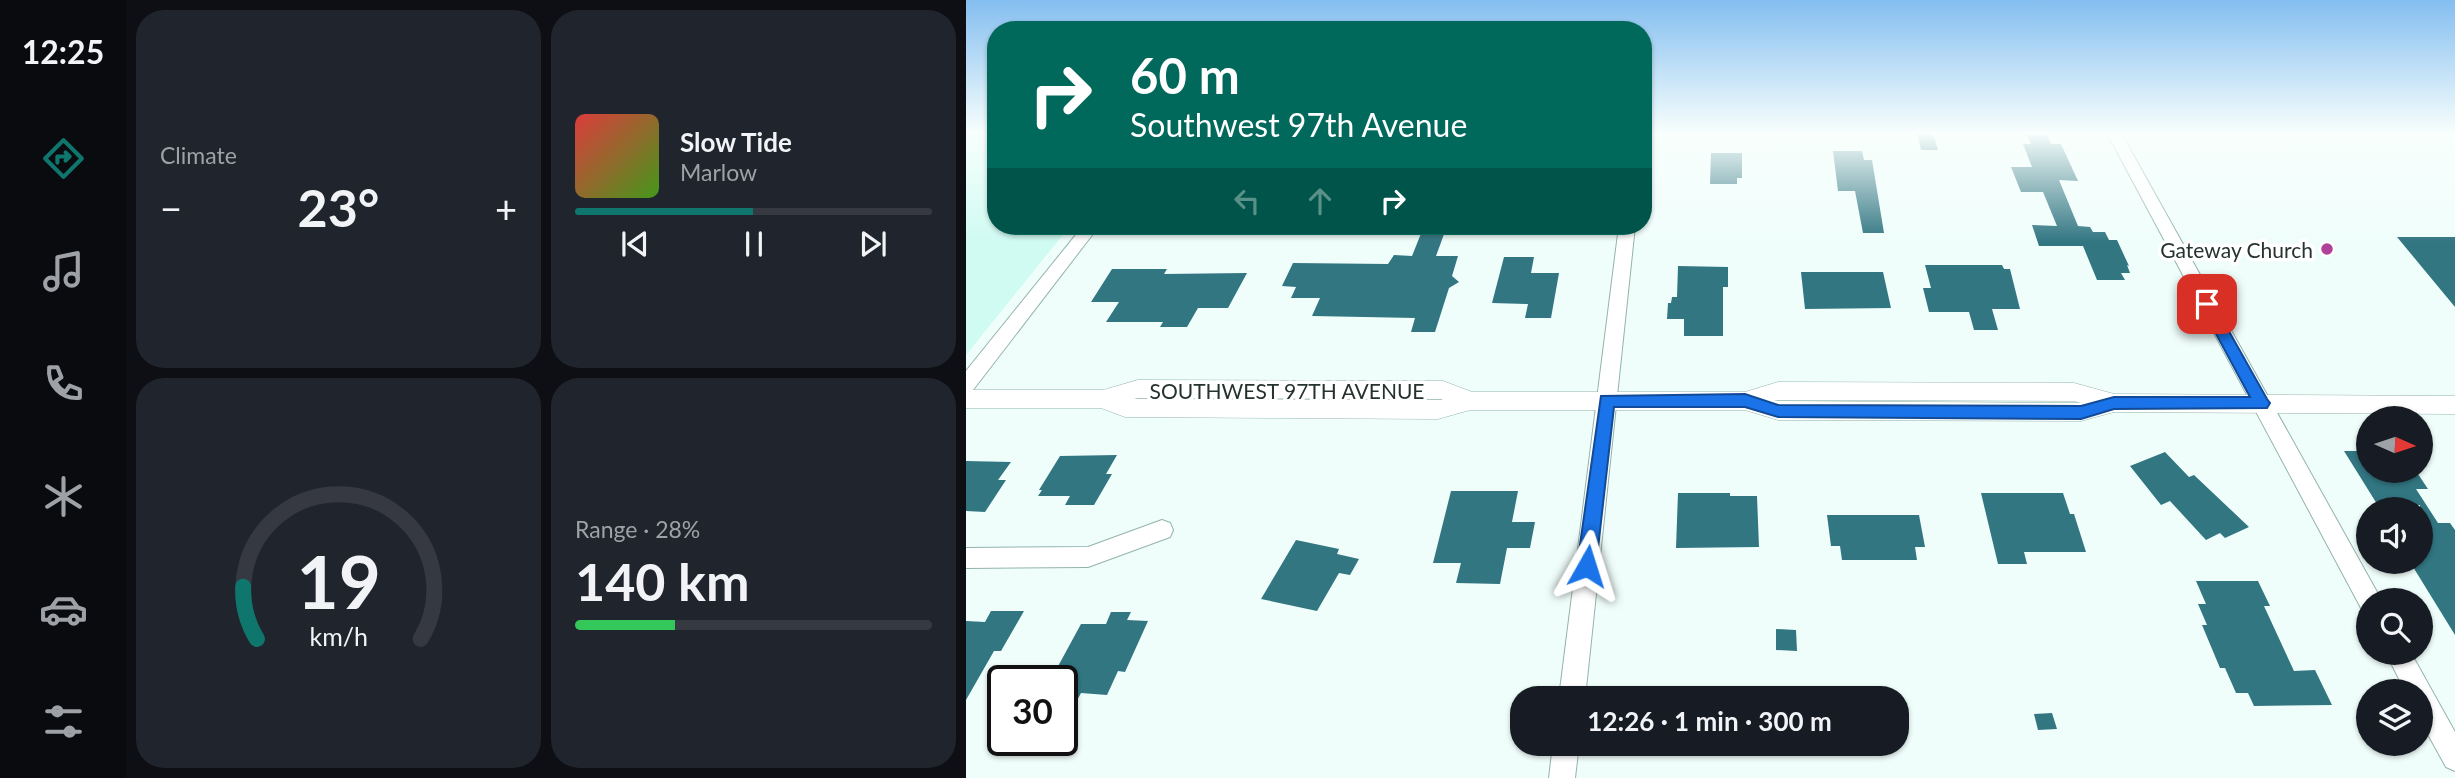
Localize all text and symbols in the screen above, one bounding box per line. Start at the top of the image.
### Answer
text: 12:25 [22,32,104,71]
text: 60 m [1130,46,1240,104]
icon: right [1015,49,1106,140]
text: Southwest 97th Avenue [1130,105,1467,144]
text: Slow Tide [680,126,792,158]
icon: directions [39,134,88,183]
text: Climate [160,141,237,169]
text: Marlow [680,158,757,186]
text: 23° [298,176,379,238]
icon: left [1228,182,1266,220]
icon: ahead [1301,182,1339,220]
icon: right [1374,182,1412,220]
text: − [160,185,182,231]
text: + [495,185,517,231]
icon: previous [616,225,654,263]
icon: pause [735,225,773,263]
icon: next [854,225,892,263]
place label: Gateway Church [2160,237,2313,262]
marker: Gateway Church [2319,241,2335,257]
icon: music [39,247,88,296]
pin [2177,274,2237,334]
icon: arrive [2188,285,2226,323]
icon: phone [39,359,88,408]
street label: SOUTHWEST 97TH AVENUE [1150,378,1425,403]
north arrow [2356,406,2432,483]
map controls [2356,406,2433,756]
icon: climate [39,472,88,521]
button: sound [2356,497,2433,574]
text: Range · 28% [575,515,700,543]
position arrow [1550,529,1624,603]
text: 19 [296,537,381,625]
text: 140 km [575,550,749,612]
icon: car [39,585,88,634]
button: search [2356,588,2433,665]
text: km/h [309,621,368,651]
speed limit sign: 30 [987,665,1078,756]
button: layers [2356,679,2433,756]
icon: filters [39,697,88,746]
text: 12:26 · 1 min · 300 m [1587,705,1832,737]

